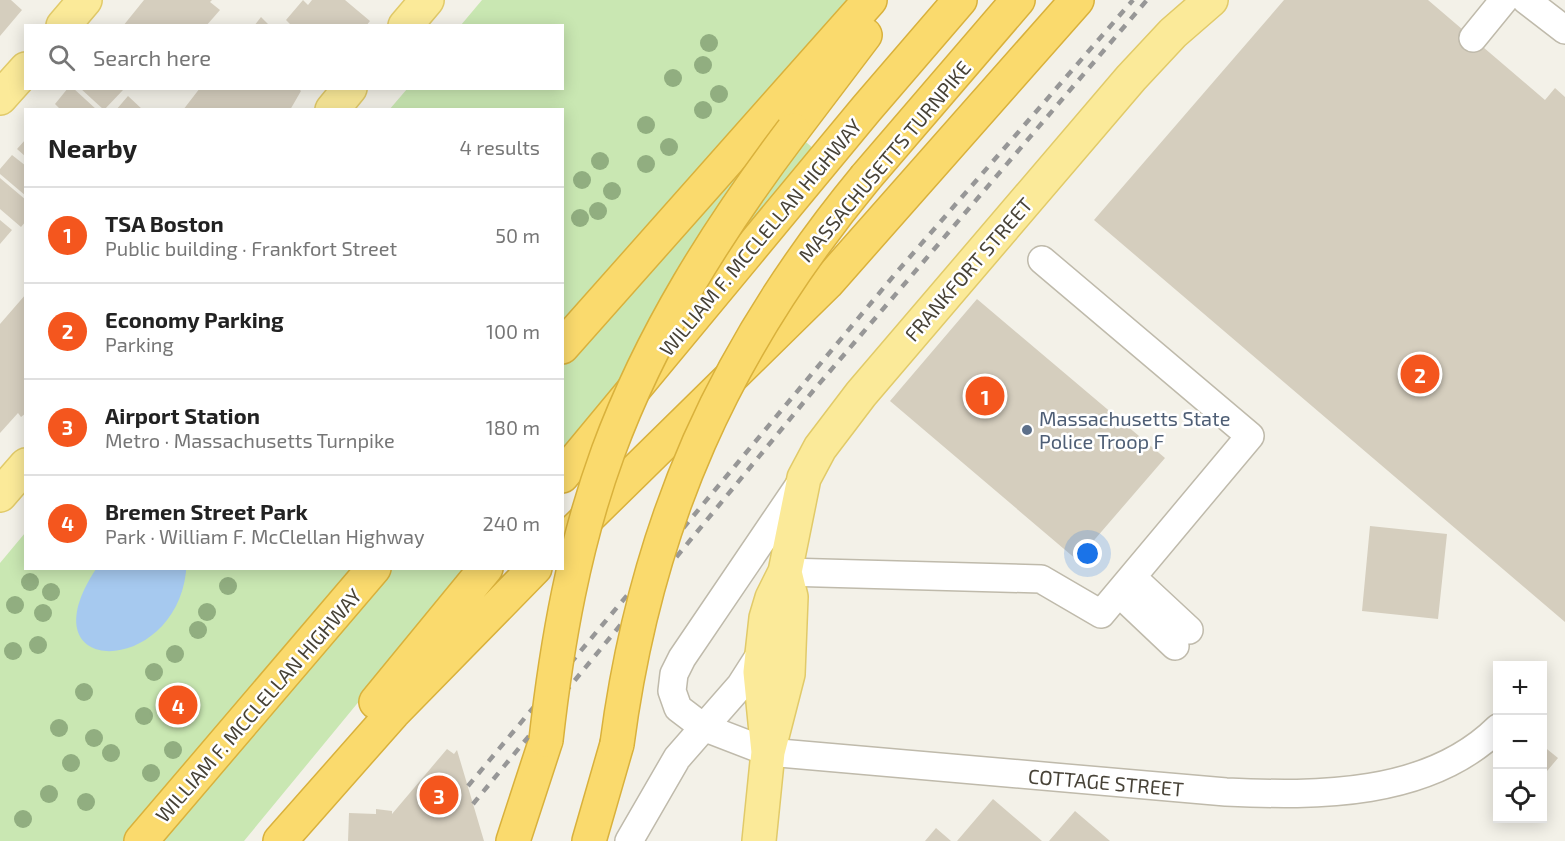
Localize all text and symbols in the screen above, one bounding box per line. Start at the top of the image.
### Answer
search box [24,24,564,90]
icon: search [45,41,78,74]
text: Search here [93,44,211,70]
street label: MASSACHUSETTS TURNPIKE [793,56,975,266]
street label: WILLIAM F. MCCLELLAN HIGHWAY [654,113,867,360]
text: Nearby [48,132,137,163]
text: 4 results [460,135,540,159]
street label: FRANKFORT STREET [899,192,1037,346]
text: TSA Boston [105,210,224,236]
text: 1 [63,223,72,247]
text: 50 m [495,223,540,247]
text: Public building · Frankfort Street [105,236,397,260]
text: Economy Parking [105,306,284,332]
text: 2 [62,319,73,343]
text: 100 m [486,319,540,343]
text: Parking [105,332,174,356]
pin: 2 [1400,352,1440,397]
pin: 1 [966,374,1004,418]
text: Airport Station [105,402,260,428]
place label: Massachusetts State Police Troop F [1039,406,1230,453]
text: 3 [62,415,73,439]
text: 180 m [486,415,540,439]
marker: Massachusetts State Police Troop F [1020,423,1034,437]
text: Metro · Massachusetts Turnpike [105,428,395,452]
text: Bremen Street Park [105,498,308,524]
text: 4 [61,511,74,535]
text: 240 m [482,511,540,535]
text: Park · William F. McClellan Highway [105,524,424,548]
your location [1073,539,1102,568]
street label: WILLIAM F. MCCLELLAN HIGHWAY [150,583,366,827]
map controls [1493,661,1547,823]
button: + [1493,661,1547,715]
pin: 4 [158,682,198,728]
button: − [1493,715,1547,769]
street label: COTTAGE STREET [1027,763,1185,801]
button: locate [1493,769,1547,823]
pin: 3 [420,772,458,818]

